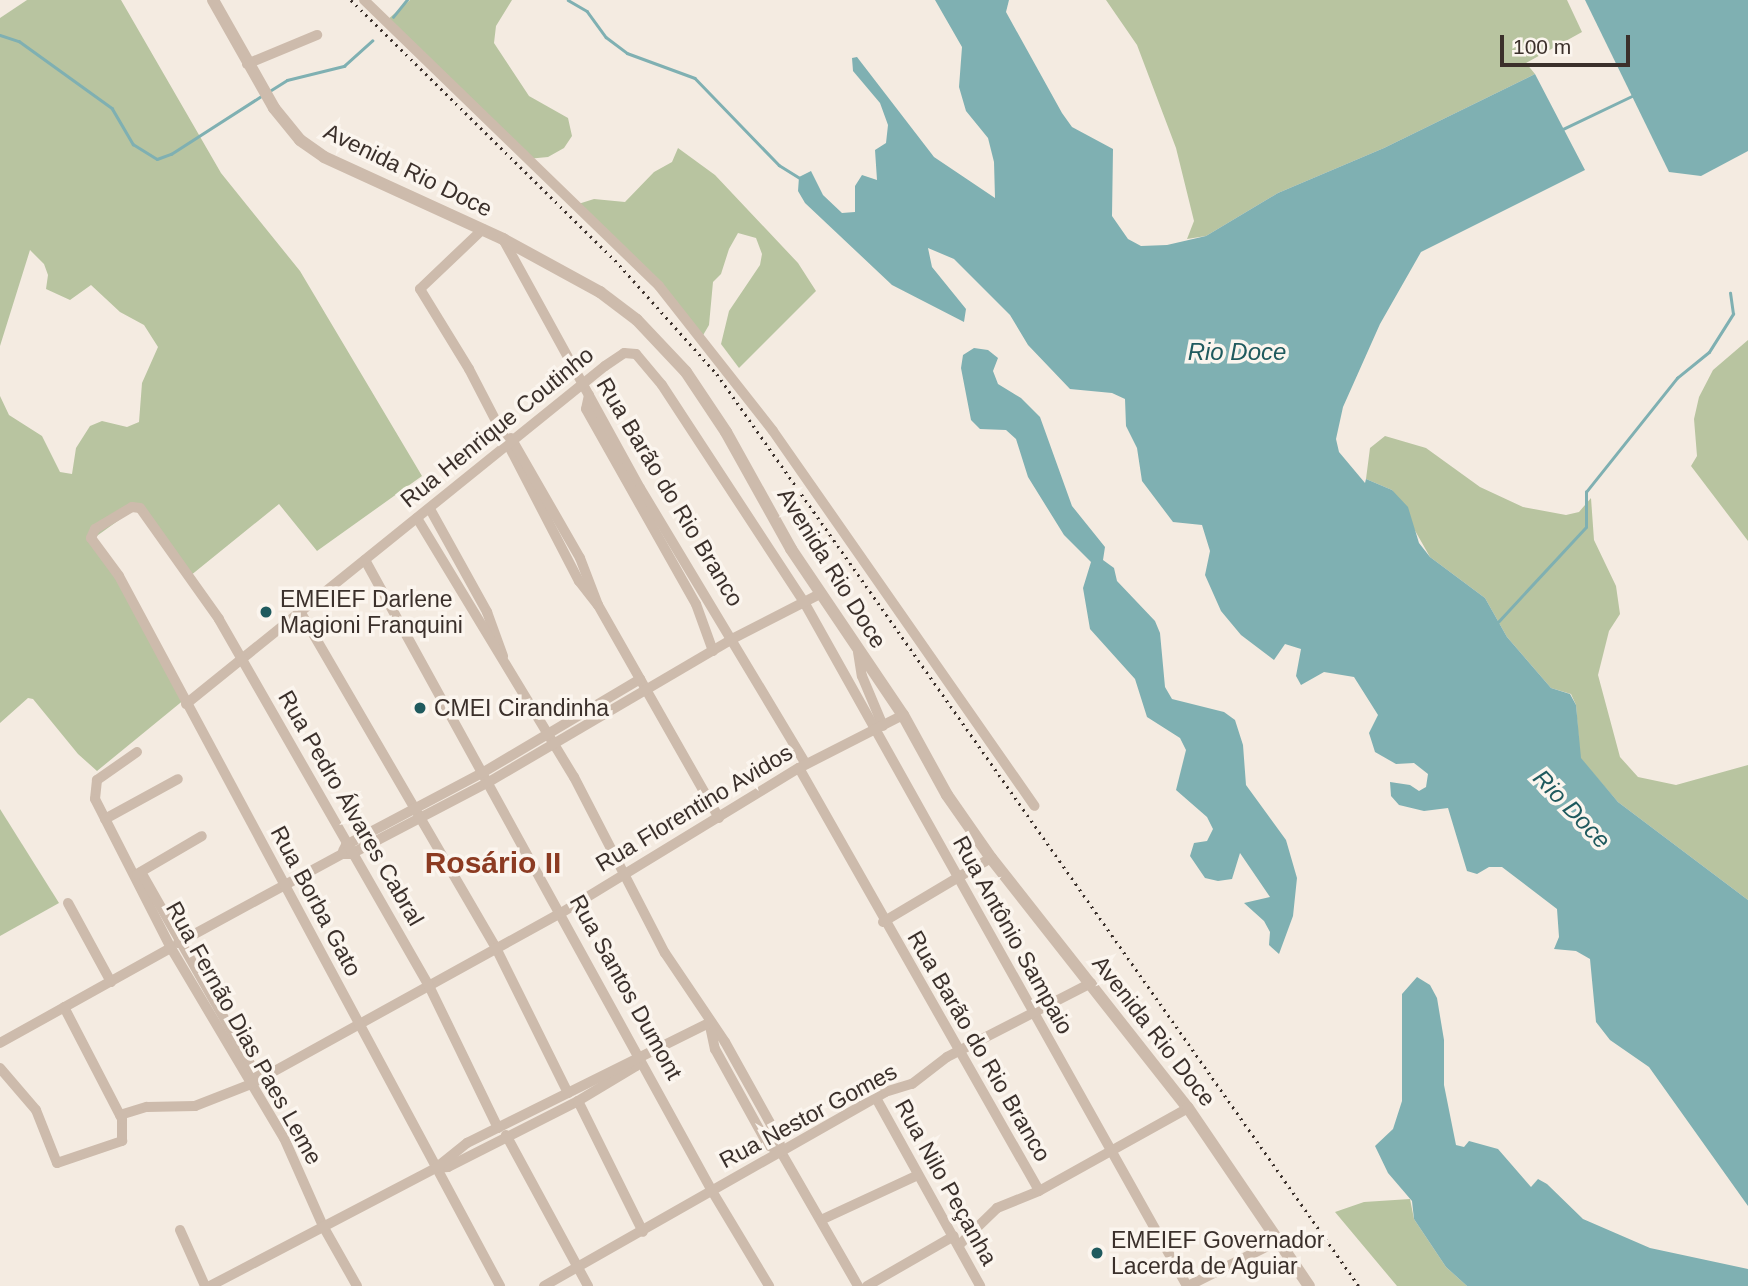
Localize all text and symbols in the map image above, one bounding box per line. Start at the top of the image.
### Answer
scale bar [1503,21,1632,65]
text: 100 m [1513,35,1571,58]
street label: Avenida Rio Doce [319,117,497,223]
water label: Rio Doce [1188,338,1286,366]
street label: Rua Henrique Coutinho [395,341,599,513]
street label: Rua Barão do Rio Branco [591,373,749,611]
street label: Avenida Rio Doce [772,483,892,653]
place label: EMEIEF Darlene Magioni Franquini [280,585,463,639]
marker: EMEIEF Darlene Magioni Franquini [258,604,274,620]
street label: Rua Pedro Álvares Cabral [272,685,430,931]
place label: CMEI Cirandinha [434,694,609,722]
marker: CMEI Cirandinha [412,700,428,716]
street label: Rua Florentino Avidos [590,738,798,878]
water label: Rio Doce [1527,763,1617,855]
street label: Rua Borba Gato [265,821,367,981]
street label: Rua Antônio Sampaio [947,830,1079,1040]
district label: Rosário II [425,845,561,881]
street label: Rua Santos Dumont [564,890,688,1084]
street label: Rua Fernão Dias Paes Leme [160,897,328,1169]
street label: Rua Barão do Rio Branco [902,926,1056,1166]
street label: Avenida Rio Doce [1087,950,1221,1112]
street label: Rua Nestor Gomes [715,1058,901,1174]
street label: Rua Nilo Peçanha [889,1094,1003,1270]
place label: EMEIEF Governador Lacerda de Aguiar [1111,1226,1324,1280]
marker: EMEIEF Governador Lacerda de Aguiar [1089,1245,1105,1261]

